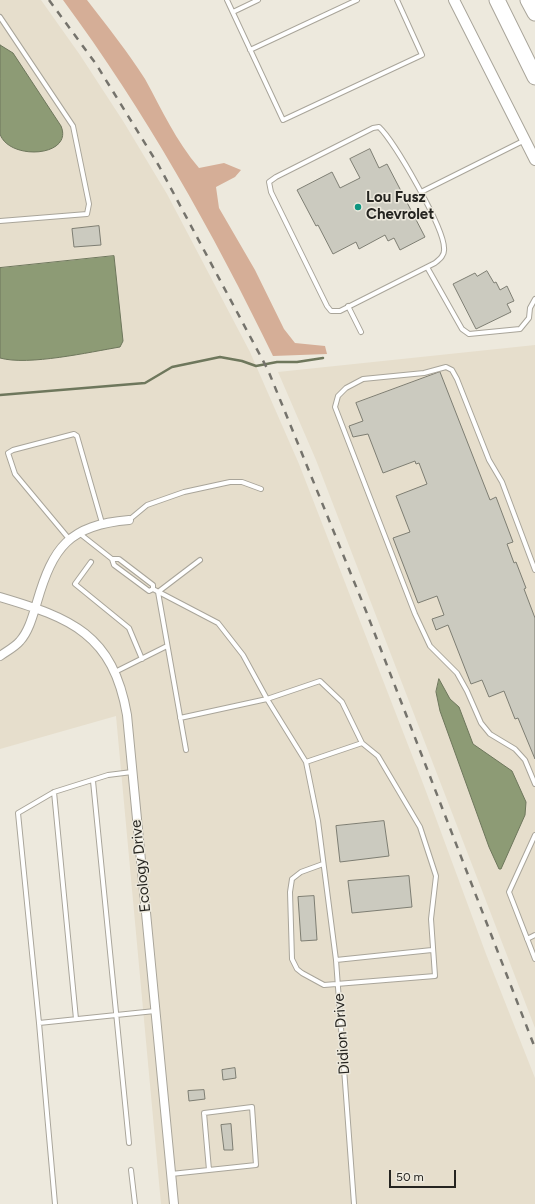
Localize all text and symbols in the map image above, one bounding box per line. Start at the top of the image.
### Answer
place label: Lou Fusz Chevrolet [366,189,434,224]
marker: Lou Fusz Chevrolet [353,202,363,212]
street label: Ecology Drive [127,819,155,913]
street label: Didion Drive [330,993,354,1075]
scale bar [391,1162,458,1188]
text: 50 m [396,1170,424,1184]

